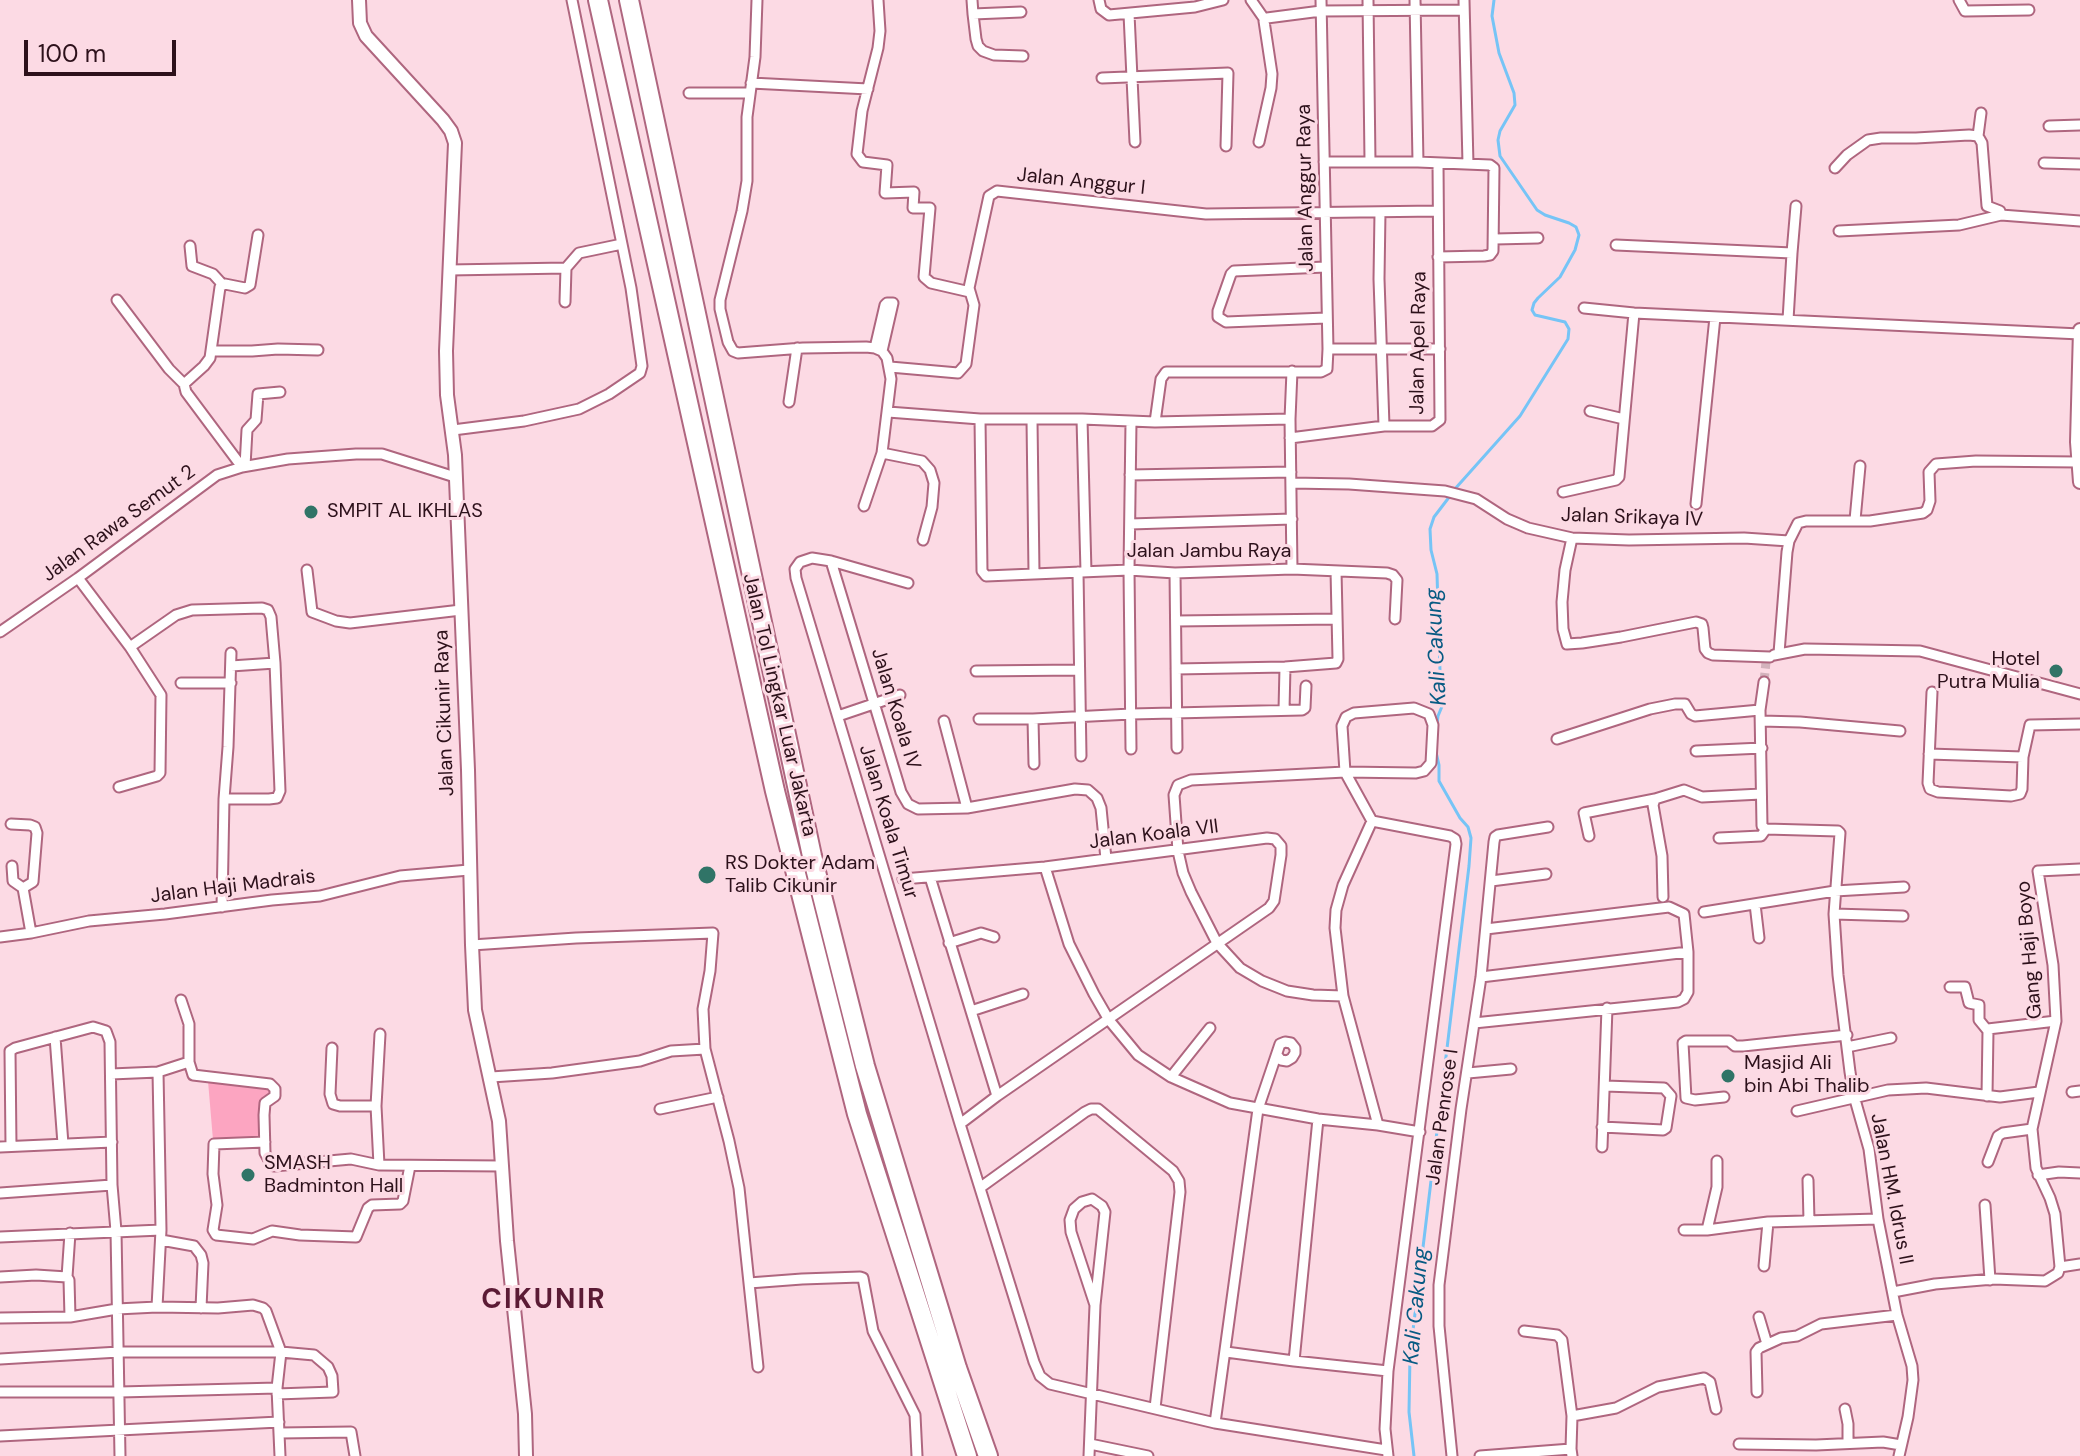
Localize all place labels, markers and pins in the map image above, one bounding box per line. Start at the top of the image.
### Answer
place label: SMPIT AL IKHLAS [327,500,483,524]
marker: SMPIT AL IKHLAS [302,503,320,521]
place label: Hotel Putra Mulia [1937,648,2040,695]
marker: Hotel Putra Mulia [2047,662,2065,680]
place label: RS Dokter Adam Talib Cikunir [725,852,875,899]
marker: RS Dokter Adam Talib Cikunir [696,864,718,886]
place label: Masjid Ali bin Abi Thalib [1744,1052,1869,1099]
marker: Masjid Ali bin Abi Thalib [1719,1067,1737,1085]
place label: SMASH Badminton Hall [264,1152,403,1199]
marker: SMASH Badminton Hall [239,1166,257,1184]

